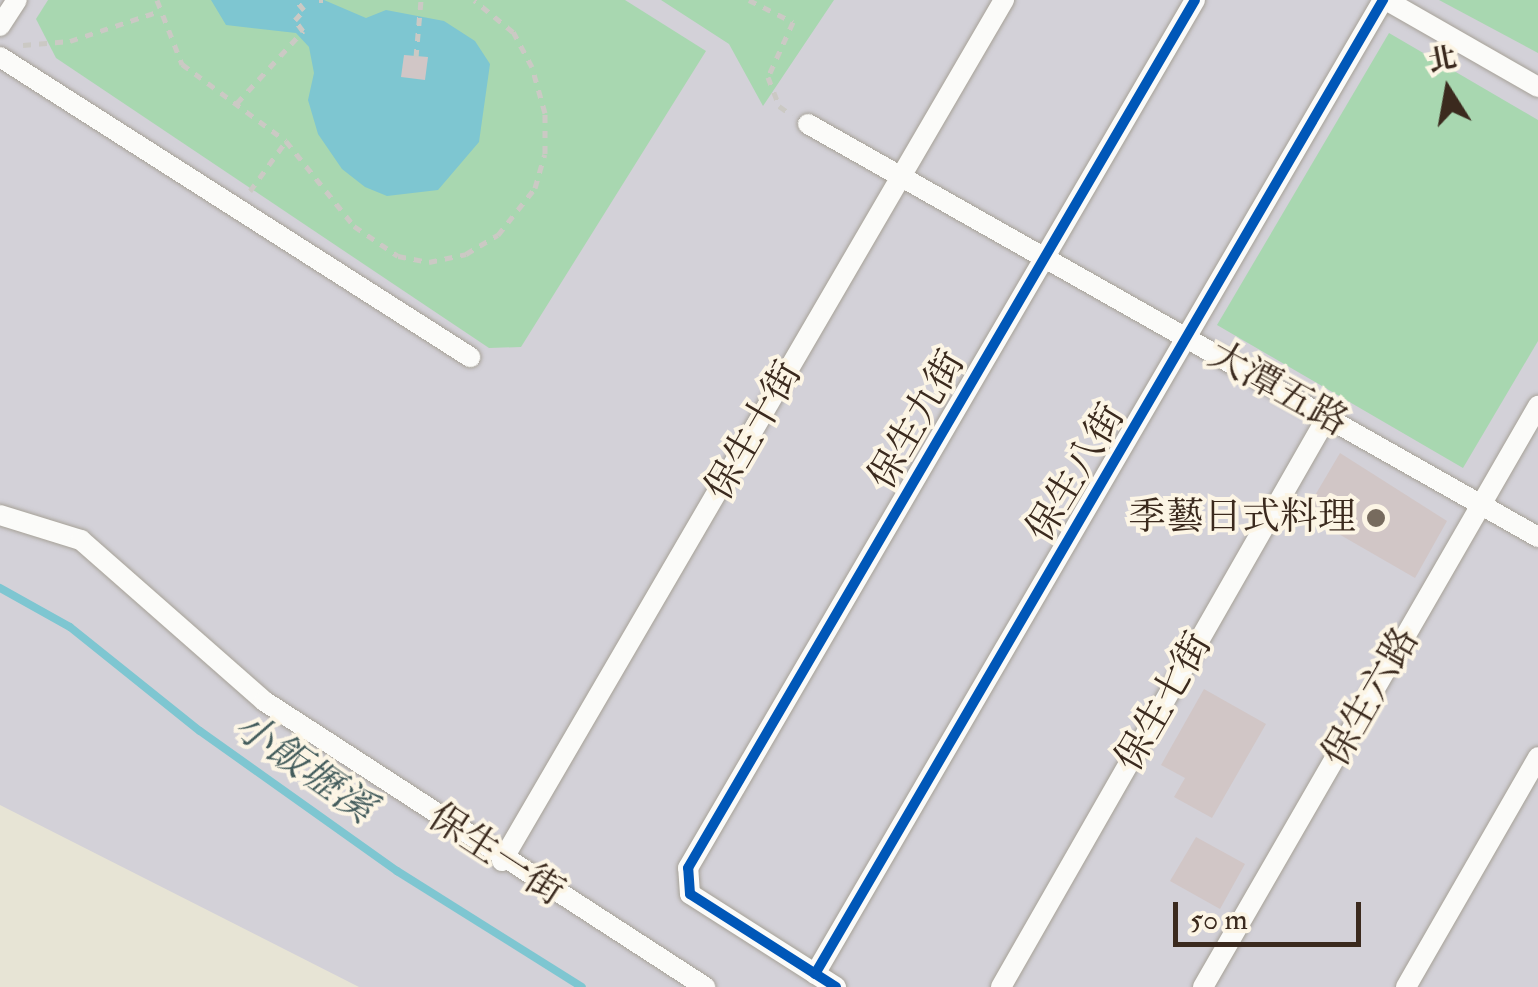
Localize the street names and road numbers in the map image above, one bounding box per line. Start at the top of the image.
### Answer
street label: 大潭五路 [1200,332,1356,446]
street label: 保生九街 [859,343,975,497]
street label: 保生十街 [696,354,812,508]
street label: 保生八街 [1017,396,1135,550]
street label: 保生六路 [1313,620,1429,774]
street label: 保生七街 [1106,625,1222,779]
street label: 保生一街 [420,794,572,916]

